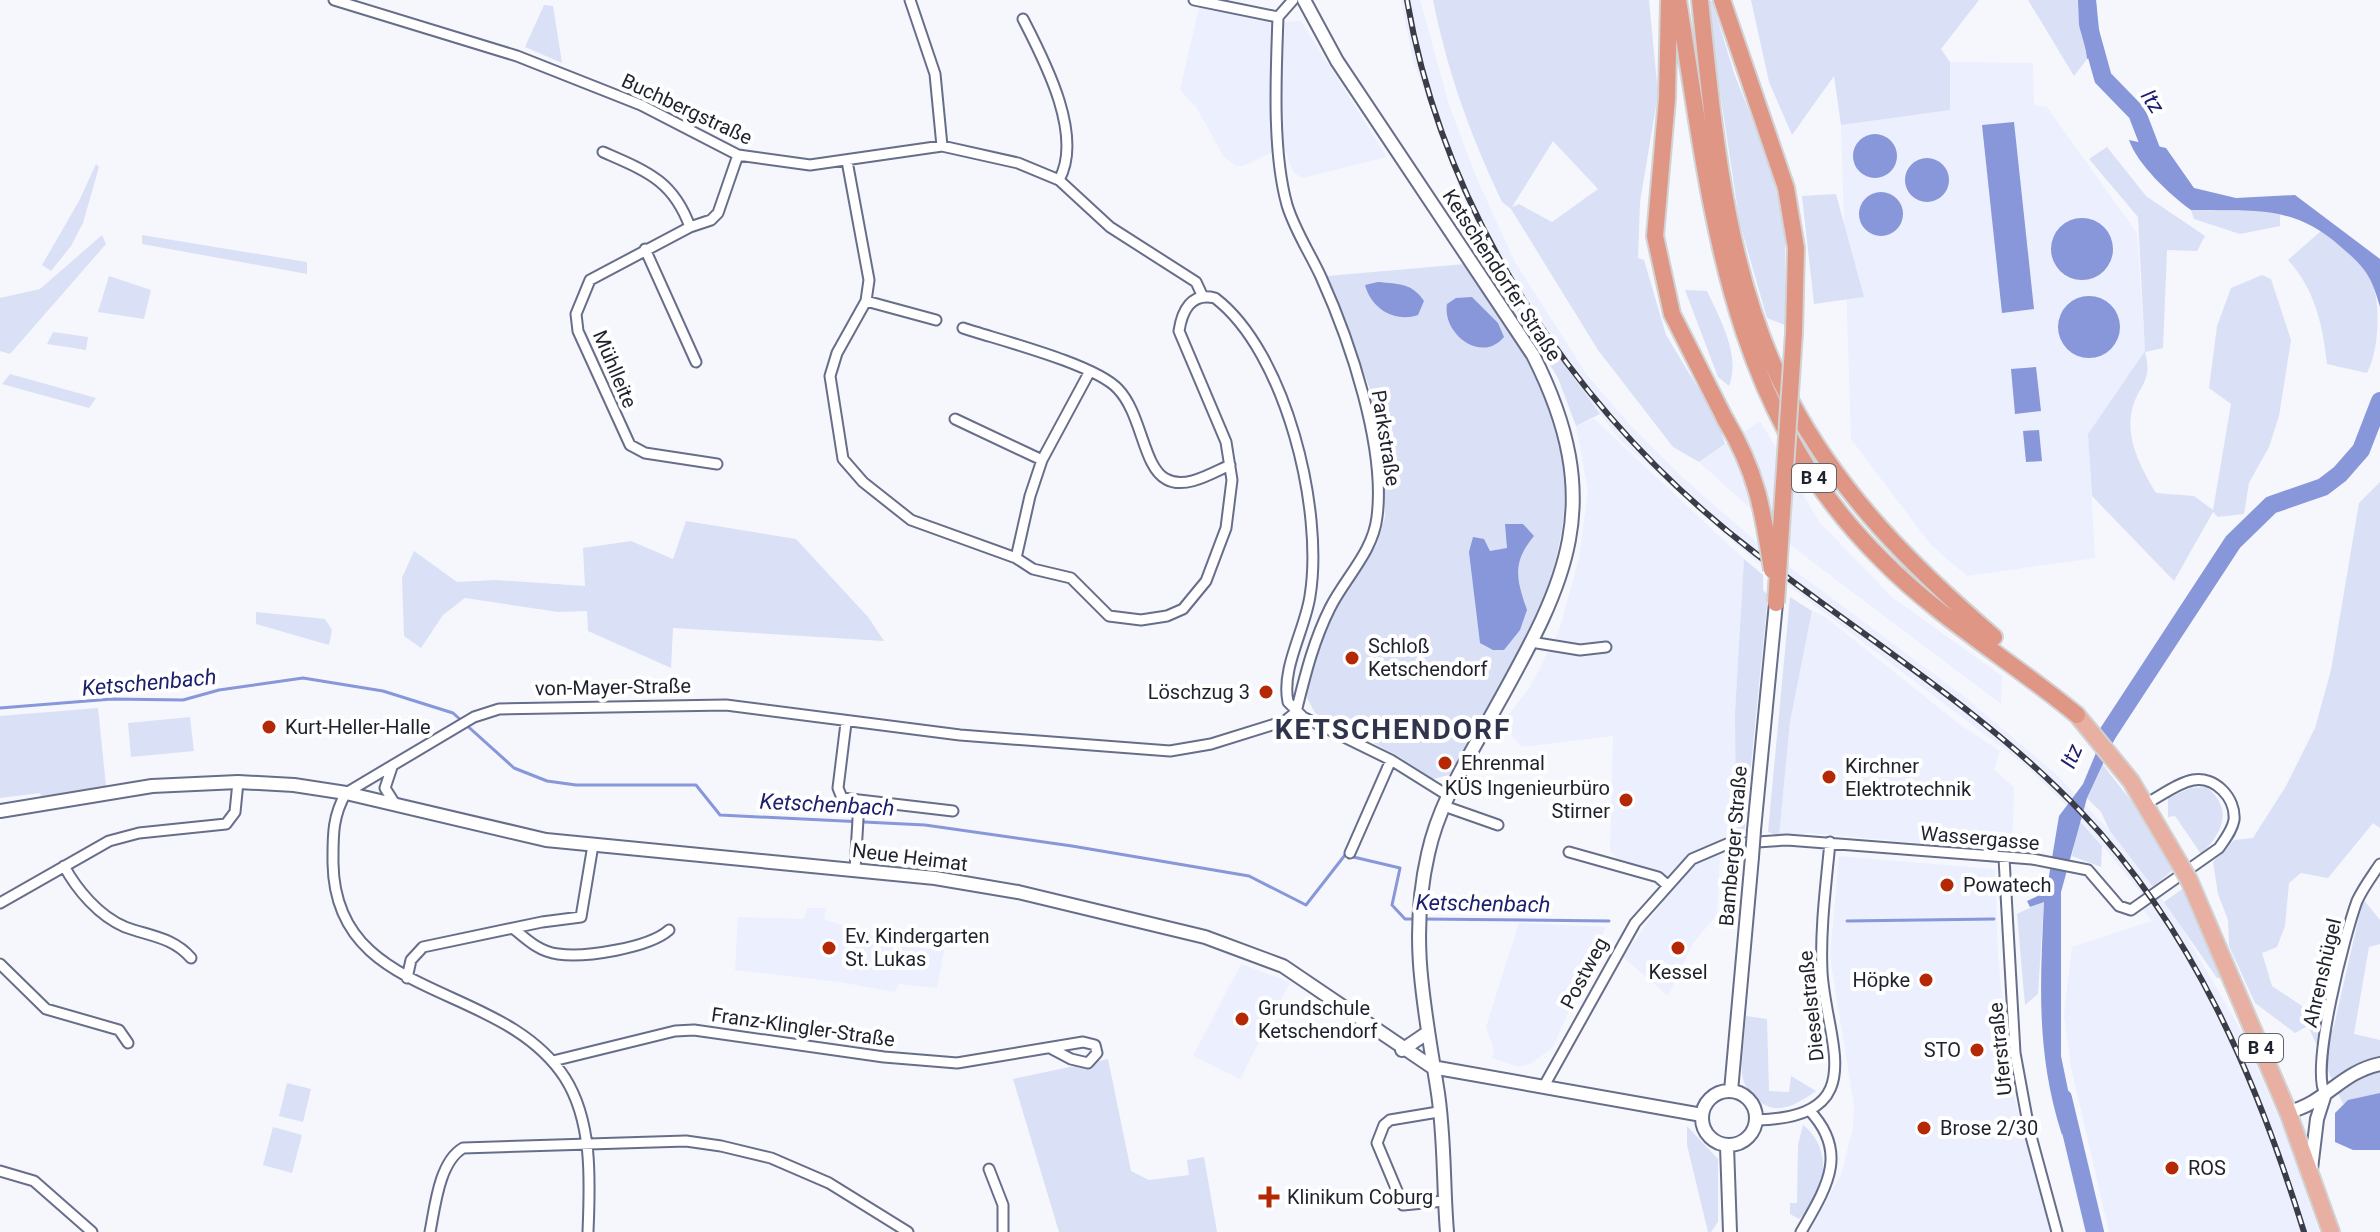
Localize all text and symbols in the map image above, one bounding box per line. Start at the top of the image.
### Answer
street label: Buchbergstraße [618,68,756,150]
water label: Itz [2136,85,2170,118]
street label: Ketschendorfer Straße [1438,185,1566,365]
street label: Mühlleite [588,327,642,411]
street label: Parkstraße [1367,388,1405,488]
road number: B 4 [1792,464,1836,492]
place label: Schloß Ketschendorf [1368,634,1488,681]
marker: Schloß Ketschendorf [1343,649,1361,667]
water label: Ketschenbach [81,664,217,701]
street label: von-Mayer-Straße [535,674,691,700]
place label: Löschzug 3 [1148,680,1250,704]
marker: Löschzug 3 [1257,683,1275,701]
district label: KETSCHENDORF [1275,713,1511,746]
place label: Kurt-Heller-Halle [285,715,431,739]
marker: Kurt-Heller-Halle [260,718,278,736]
water label: Itz [2055,740,2088,772]
place label: Ehrenmal [1461,751,1545,775]
marker: Ehrenmal [1436,754,1454,772]
place label: Kirchner Elektrotechnik [1845,754,1972,801]
street label: Bamberger Straße [1714,765,1752,927]
marker: Kirchner Elektrotechnik [1820,768,1838,786]
place label: KÜS Ingenieurbüro Stirner [1445,776,1610,823]
water label: Ketschenbach [759,788,895,821]
marker: KÜS Ingenieurbüro Stirner [1617,791,1635,809]
street label: Wassergasse [1919,821,2041,855]
street label: Neue Heimat [851,838,969,876]
place label: Powatech [1963,873,2051,897]
marker: Powatech [1938,876,1956,894]
water label: Ketschenbach [1415,890,1551,917]
street label: Ahrenshügel [2298,916,2346,1030]
place label: Ev. Kindergarten St. Lukas [845,924,990,971]
street label: Postweg [1555,933,1613,1013]
marker: Ev. Kindergarten St. Lukas [820,939,838,957]
marker: Kessel [1669,939,1687,957]
street label: Dieselstraße [1793,950,1829,1062]
place label: Kessel [1648,960,1708,984]
place label: Höpke [1853,968,1910,992]
marker: Höpke [1917,971,1935,989]
place label: Grundschule Ketschendorf [1258,996,1378,1043]
street label: Uferstraße [1983,1001,2017,1097]
street label: Franz-Klingler-Straße [710,1002,896,1052]
marker: Grundschule Ketschendorf [1233,1010,1251,1028]
road number: B 4 [2239,1034,2283,1062]
place label: STO [1924,1038,1961,1062]
marker: STO [1968,1041,1986,1059]
place label: Brose 2/30 [1940,1116,2038,1140]
marker: Brose 2/30 [1915,1119,1933,1137]
place label: ROS [2188,1156,2226,1180]
marker: ROS [2163,1159,2181,1177]
place label: Klinikum Coburg [1287,1185,1433,1209]
marker: Klinikum Coburg [1258,1186,1280,1208]

